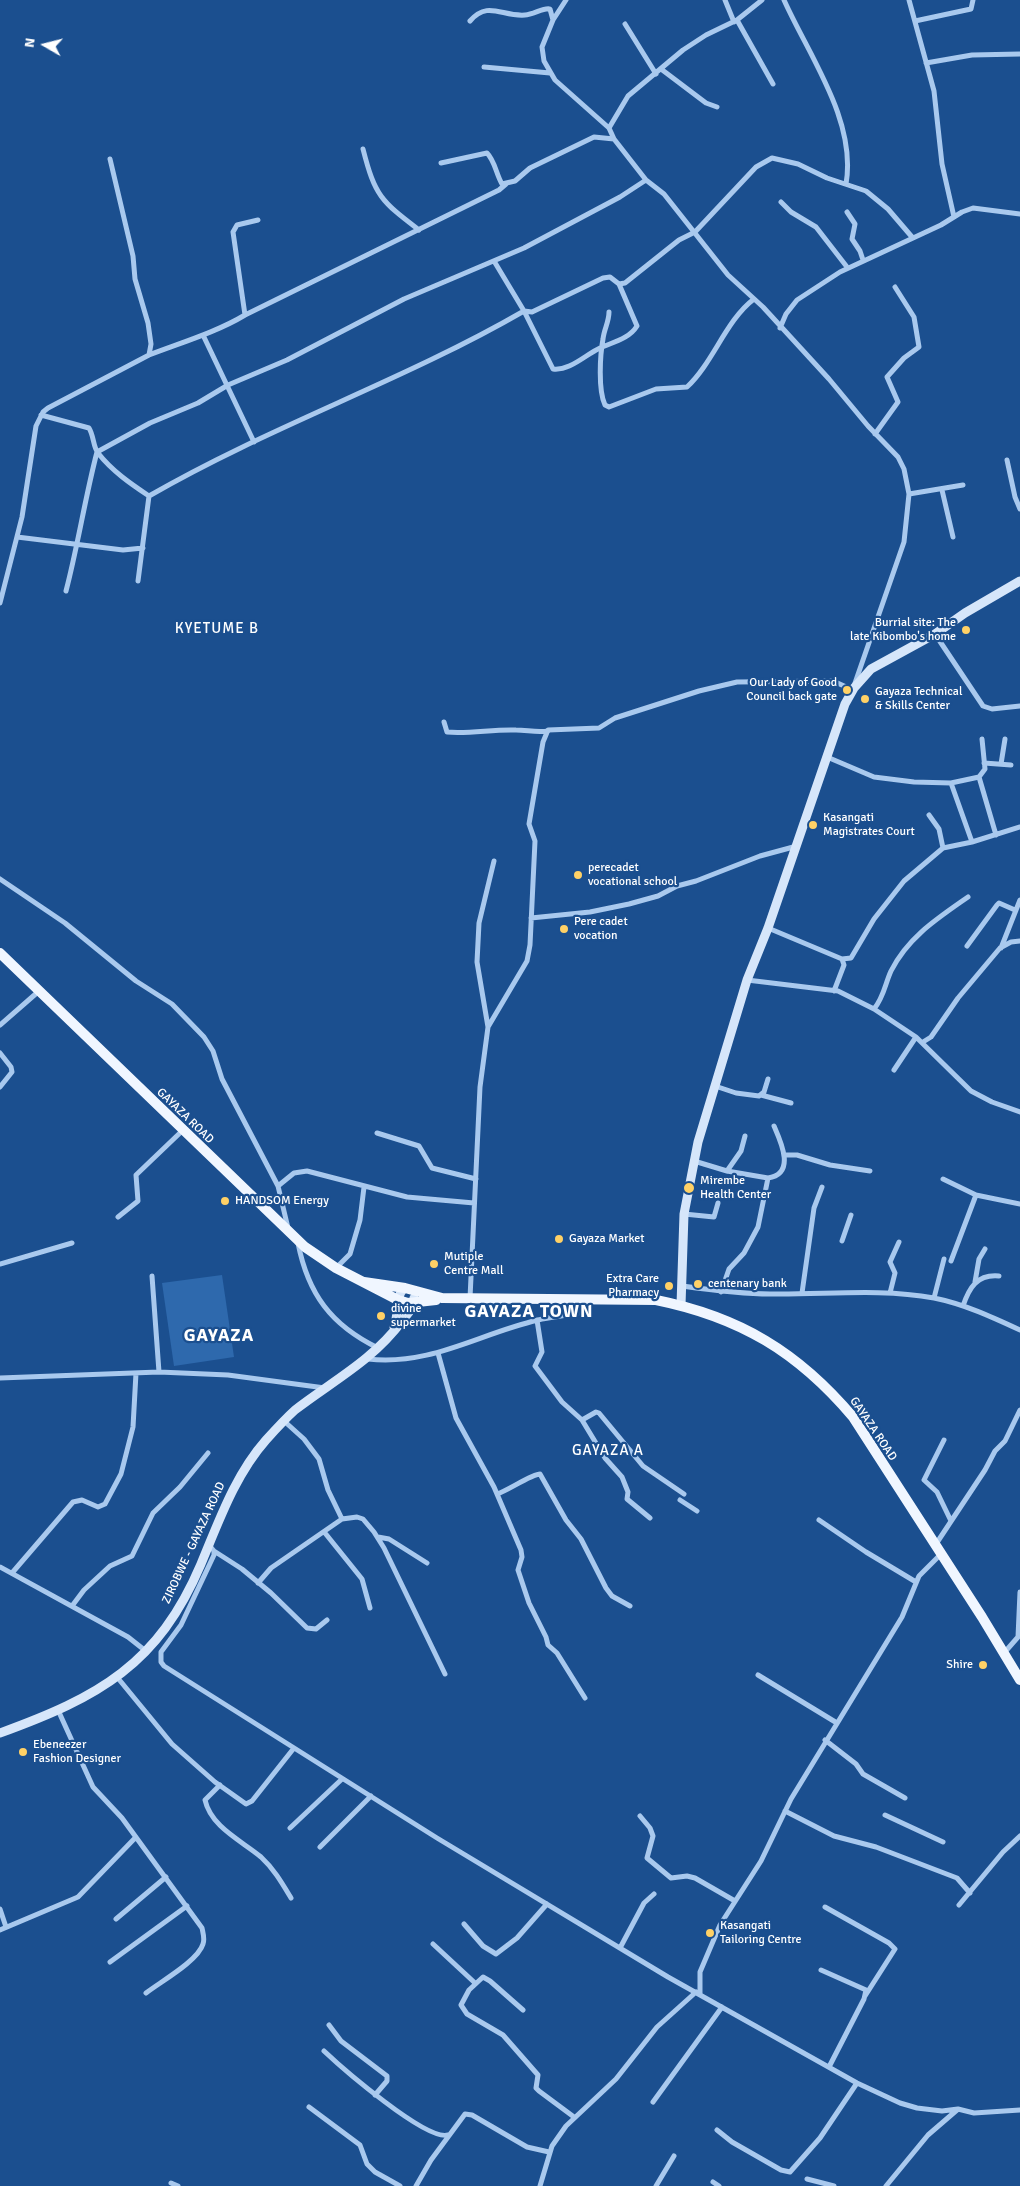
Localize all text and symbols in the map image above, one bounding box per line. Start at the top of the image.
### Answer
north arrow [20,20,70,70]
text: N [21,37,39,49]
place label: Burrial site: The late Kibombo's home [850,616,956,644]
district label: KYETUME B [174,620,260,638]
marker: Burrial site: The late Kibombo's home [960,624,972,636]
place label: Our Lady of Good Council back gate [746,676,837,704]
marker: Our Lady of Good Council back gate [841,684,853,696]
place label: Gayaza Technical & Skills Center [875,685,962,713]
marker: Gayaza Technical & Skills Center [859,693,871,705]
place label: Kasangati Magistrates Court [823,811,915,839]
marker: Kasangati Magistrates Court [807,819,819,831]
place label: perecadet vocational school [588,861,677,889]
marker: perecadet vocational school [572,869,584,881]
place label: Pere cadet vocation [574,915,628,943]
marker: Pere cadet vocation [558,923,570,935]
street label: GAYAZA ROAD [153,1085,217,1147]
place label: Mirembe Health Center [700,1174,771,1202]
marker: Mirembe Health Center [682,1181,696,1195]
place label: HANDSOM Energy [235,1194,329,1208]
marker: HANDSOM Energy [219,1195,231,1207]
place label: Gayaza Market [569,1232,644,1246]
marker: Gayaza Market [553,1233,565,1245]
place label: Mutiple Centre Mall [444,1250,503,1278]
marker: Mutiple Centre Mall [428,1258,440,1270]
place label: Extra Care Pharmacy [606,1272,659,1300]
place label: centenary bank [708,1277,787,1291]
marker: centenary bank [692,1278,704,1290]
marker: Extra Care Pharmacy [663,1280,675,1292]
district label: GAYAZA TOWN [463,1301,595,1323]
place label: divine supermarket [391,1302,456,1330]
marker: divine supermarket [375,1310,387,1322]
district label: GAYAZA [183,1325,255,1347]
street label: GAYAZA ROAD [846,1394,900,1464]
district label: GAYAZA A [571,1442,645,1460]
street label: ZIROBWE - GAYAZA ROAD [159,1480,229,1606]
place label: Shire [946,1658,973,1672]
marker: Shire [977,1659,989,1671]
place label: Ebeneezer Fashion Designer [33,1738,121,1766]
marker: Ebeneezer Fashion Designer [17,1746,29,1758]
place label: Kasangati Tailoring Centre [720,1919,802,1947]
marker: Kasangati Tailoring Centre [704,1927,716,1939]

